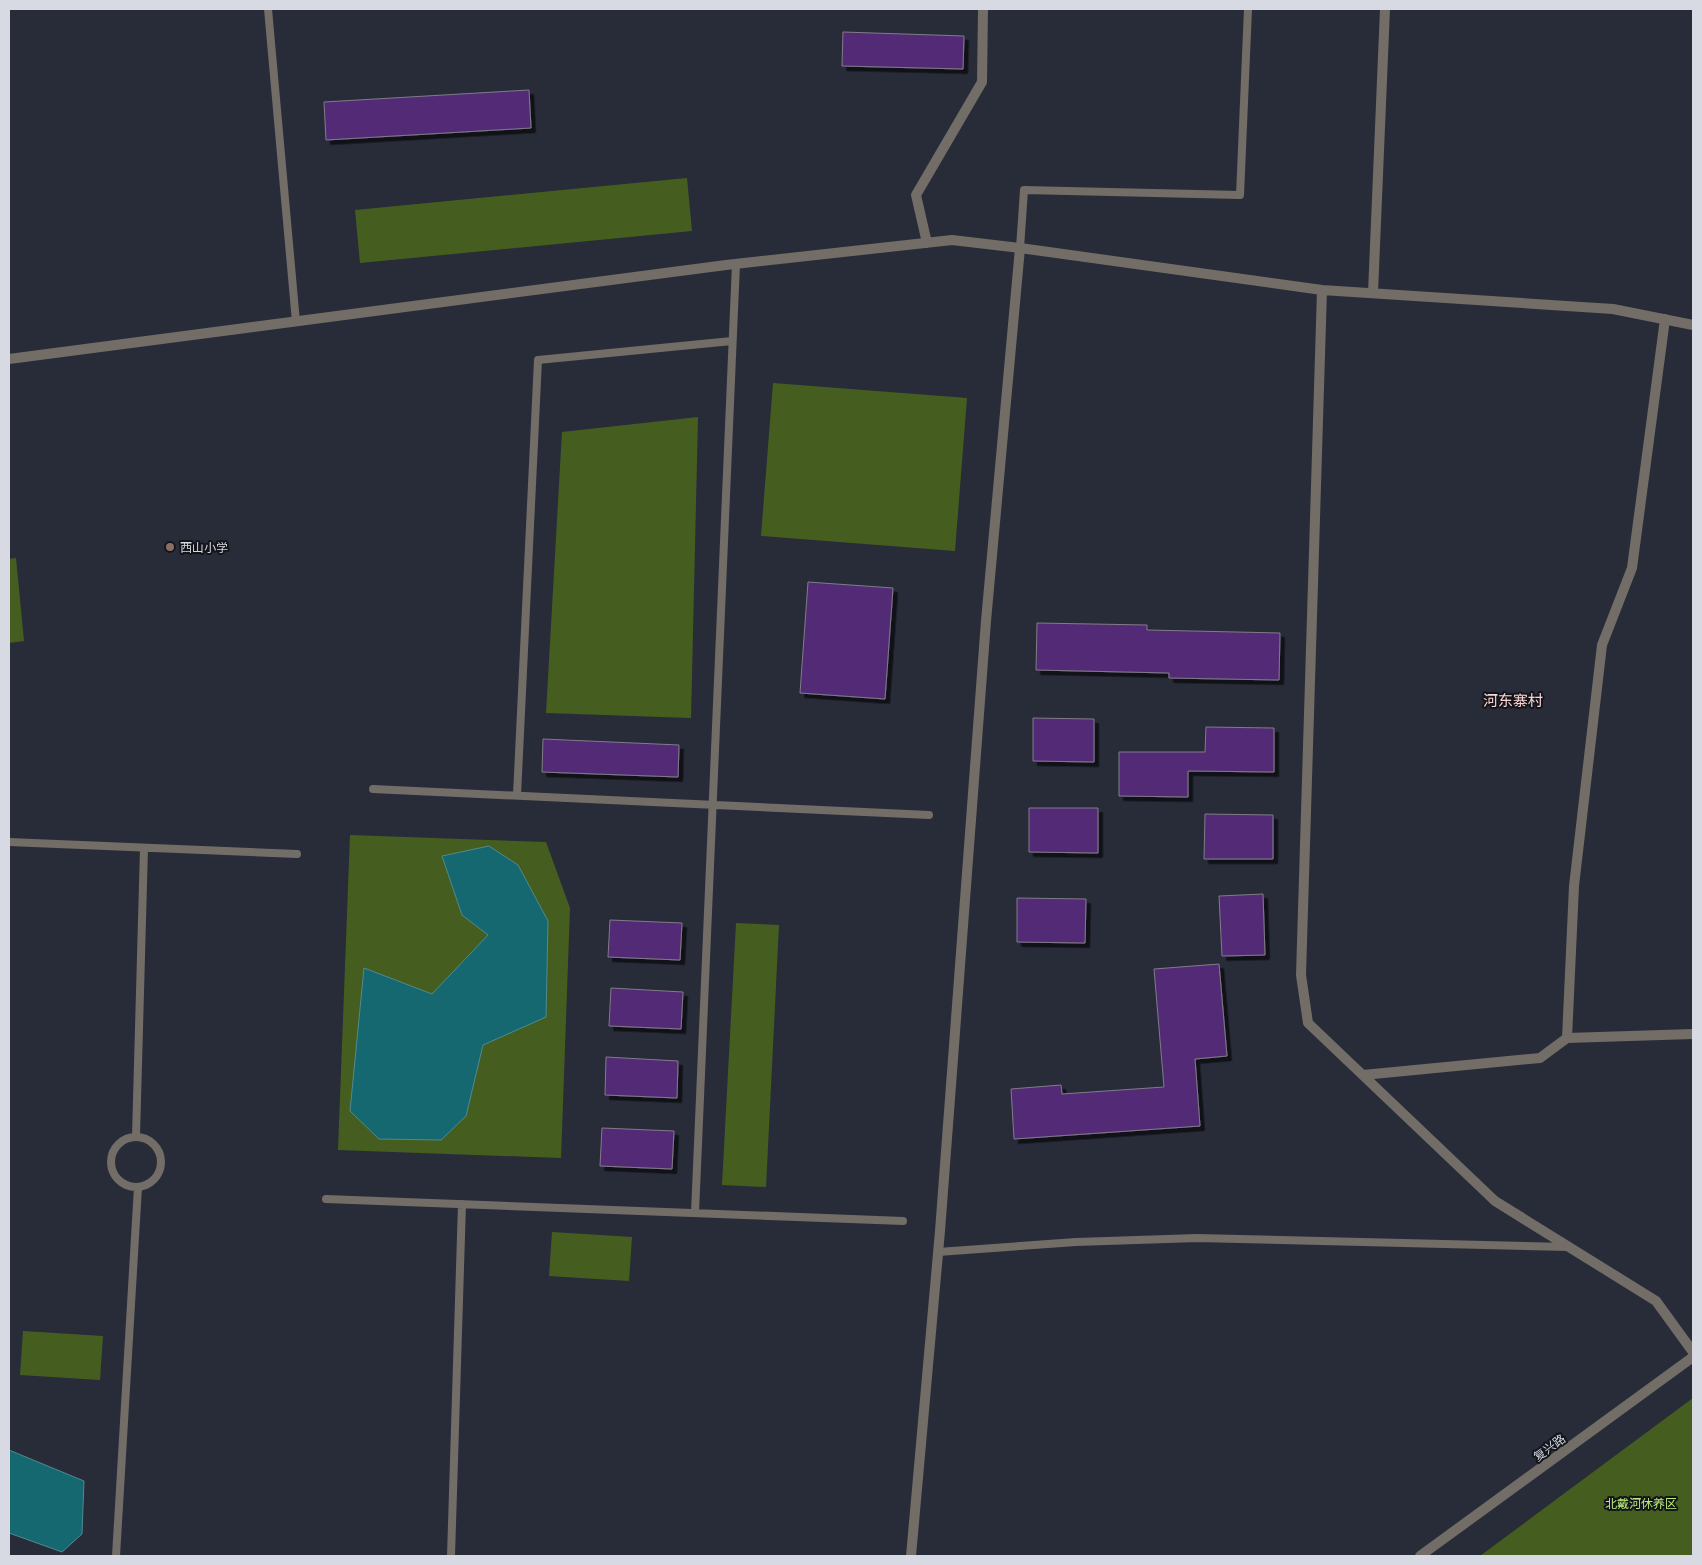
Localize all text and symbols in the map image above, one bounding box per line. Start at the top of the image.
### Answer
place label: 西山小学 [180,540,228,554]
marker: 西山小学 [164,541,176,553]
district label: 河东寨村 [1483,691,1543,709]
street label: 复兴路 [1530,1431,1568,1463]
park label: 北戴河休养区 [1605,1496,1677,1510]

